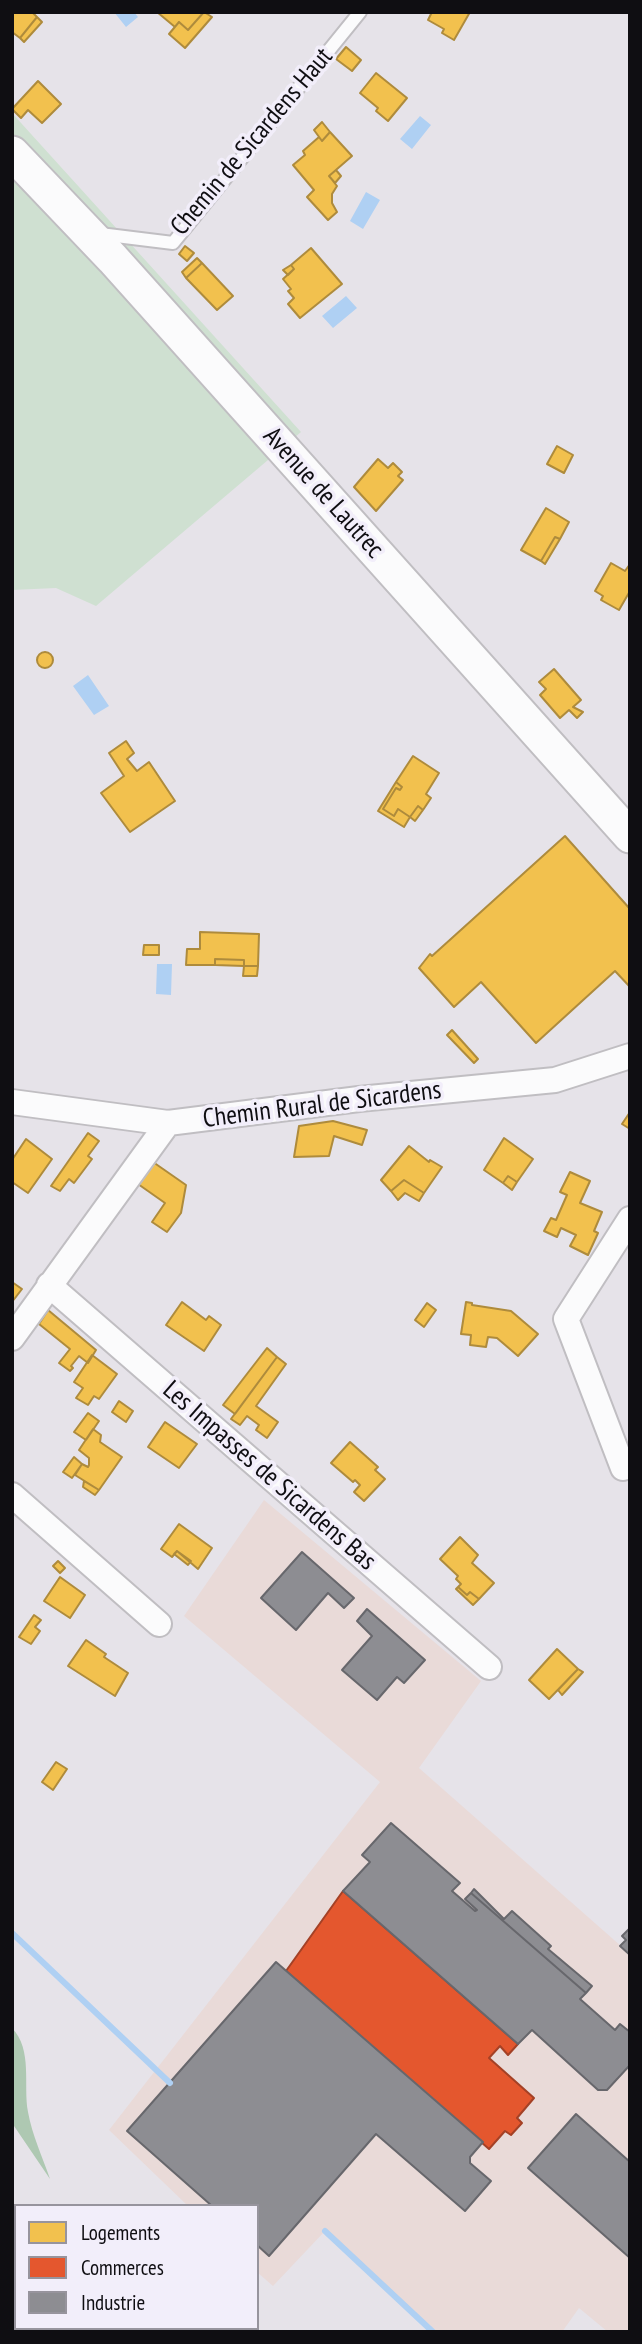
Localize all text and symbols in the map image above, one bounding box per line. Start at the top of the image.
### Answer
street label: Chemin de Sicardens Haut [164,42,340,242]
street label: Avenue de Lautrec [256,421,390,565]
street label: Chemin Rural de Sicardens [201,1075,443,1135]
street label: Les Impasses de Sicardens Bas [156,1375,382,1577]
legend [14,2204,259,2330]
text: Logements [81,2219,160,2246]
text: Commerces [81,2254,164,2281]
text: Industrie [81,2289,145,2316]

